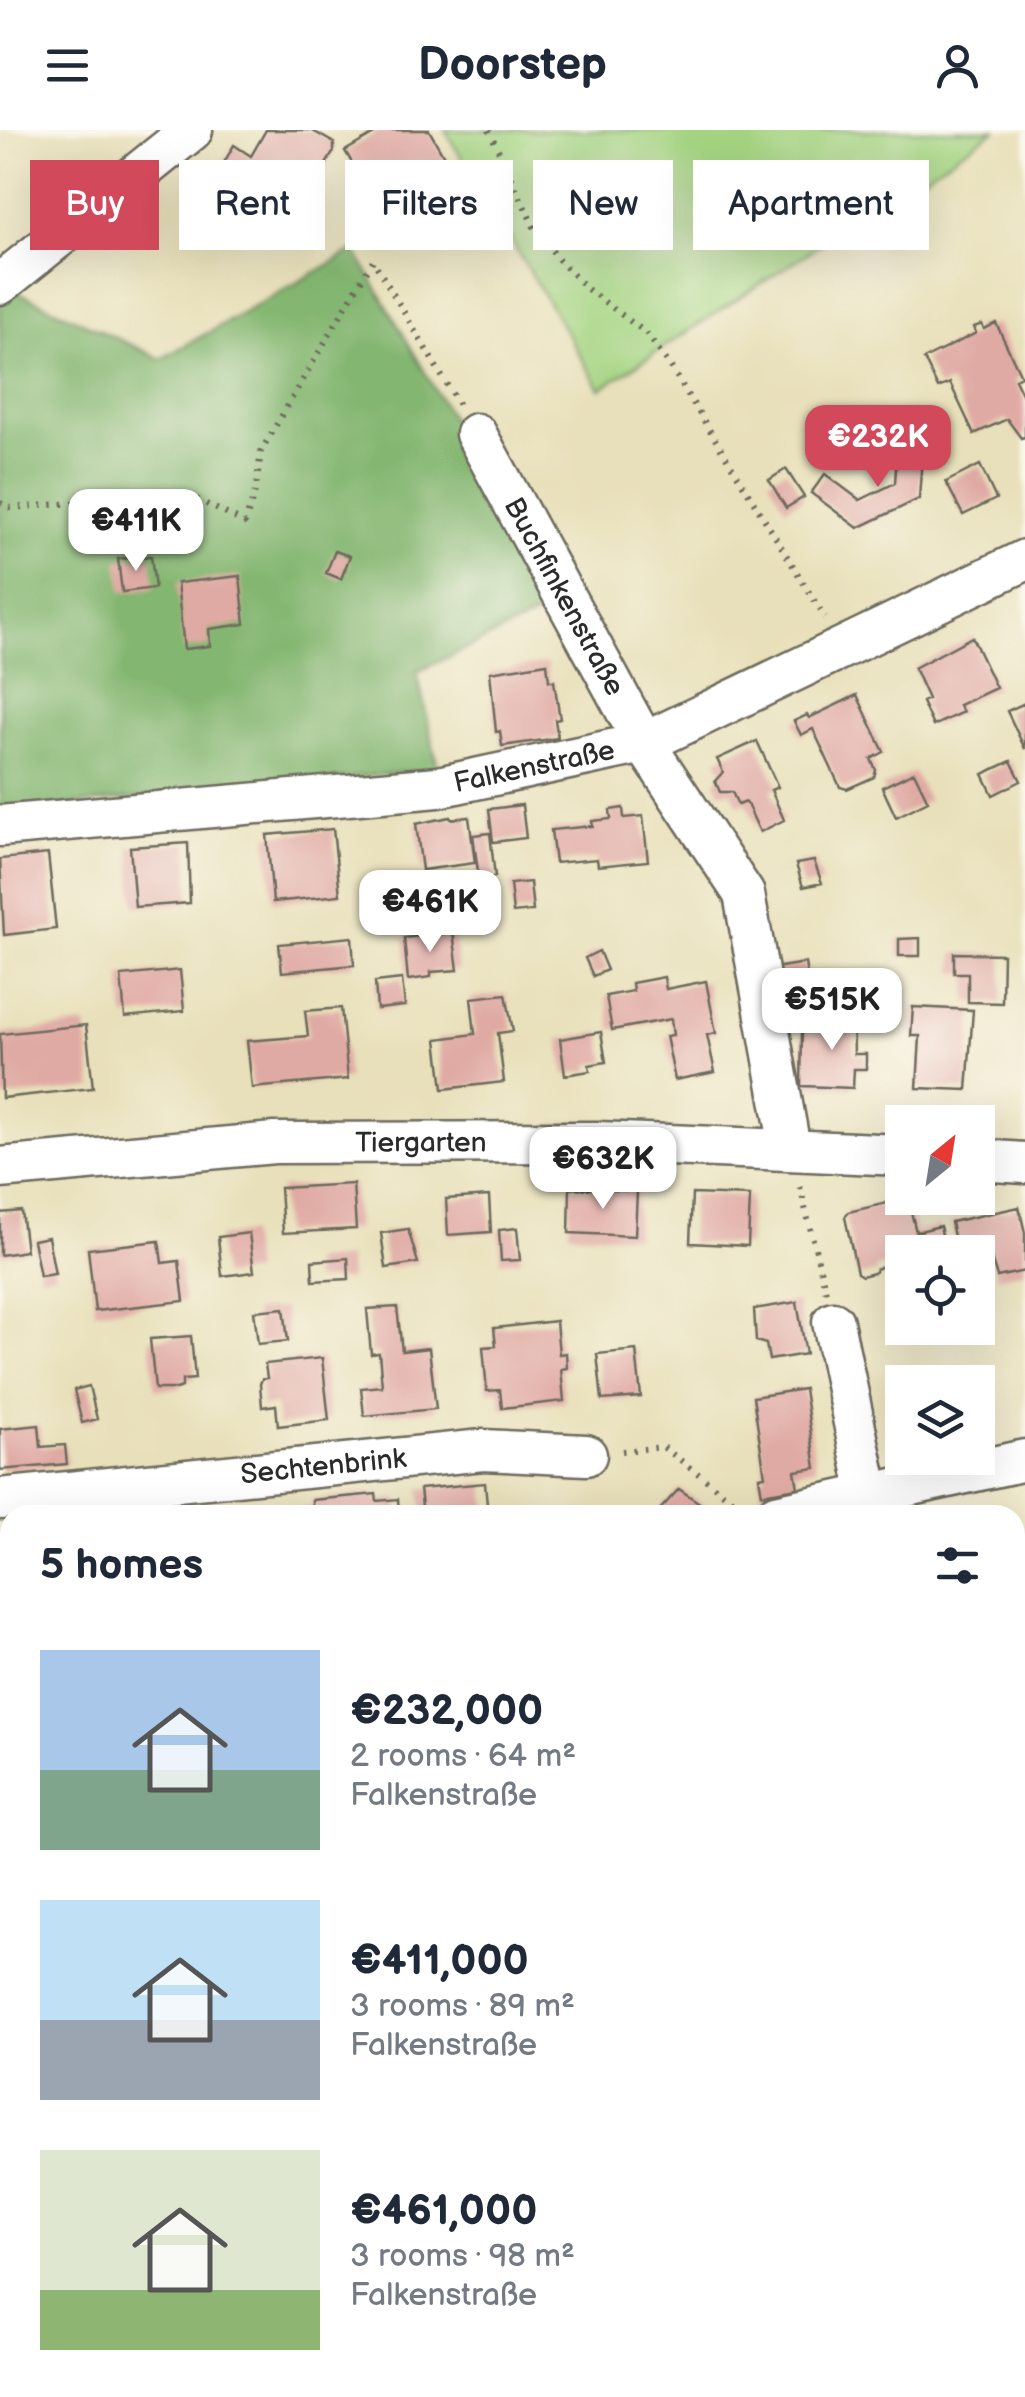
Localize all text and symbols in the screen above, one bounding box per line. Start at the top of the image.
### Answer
icon: menu [40,38,95,93]
text: Doorstep [418,38,607,93]
icon: person [930,38,985,93]
chip: Buy [30,160,159,250]
chip: Rent [179,160,325,250]
chip: Filters [345,160,513,250]
chip: New [533,160,673,250]
chip: Apartment [693,160,929,250]
pin: €232K [808,405,948,490]
text: €232K [827,418,929,457]
pin: €411K [66,489,206,574]
street label: Buchfinkenstraße [497,492,631,701]
text: €411K [90,502,182,541]
street label: Falkenstraße [451,733,618,800]
pin: €461K [360,870,500,955]
text: €461K [381,883,479,922]
pin: €515K [762,968,902,1053]
text: €515K [784,981,880,1020]
north arrow [885,1105,995,1215]
map controls [885,1105,995,1475]
street label: Tiergarten [355,1126,486,1159]
pin: €632K [533,1127,673,1212]
text: €632K [551,1140,655,1179]
button: locate [885,1235,995,1345]
button: layers [885,1365,995,1475]
street label: Sechtenbrink [239,1441,408,1491]
icon: filters [930,1538,985,1593]
text: 5 homes [40,1540,203,1591]
text: €232,000 [350,1686,543,1737]
icon: home [120,1690,240,1810]
text: 2 rooms · 64 m² [350,1737,576,1776]
text: Falkenstraße [350,1776,537,1815]
text: €411,000 [350,1936,529,1987]
icon: home [120,1940,240,2060]
text: 3 rooms · 89 m² [350,1987,575,2026]
text: Falkenstraße [350,2026,537,2065]
text: €461,000 [350,2186,537,2237]
icon: home [120,2190,240,2310]
text: 3 rooms · 98 m² [350,2237,575,2276]
text: Falkenstraße [350,2276,537,2315]

